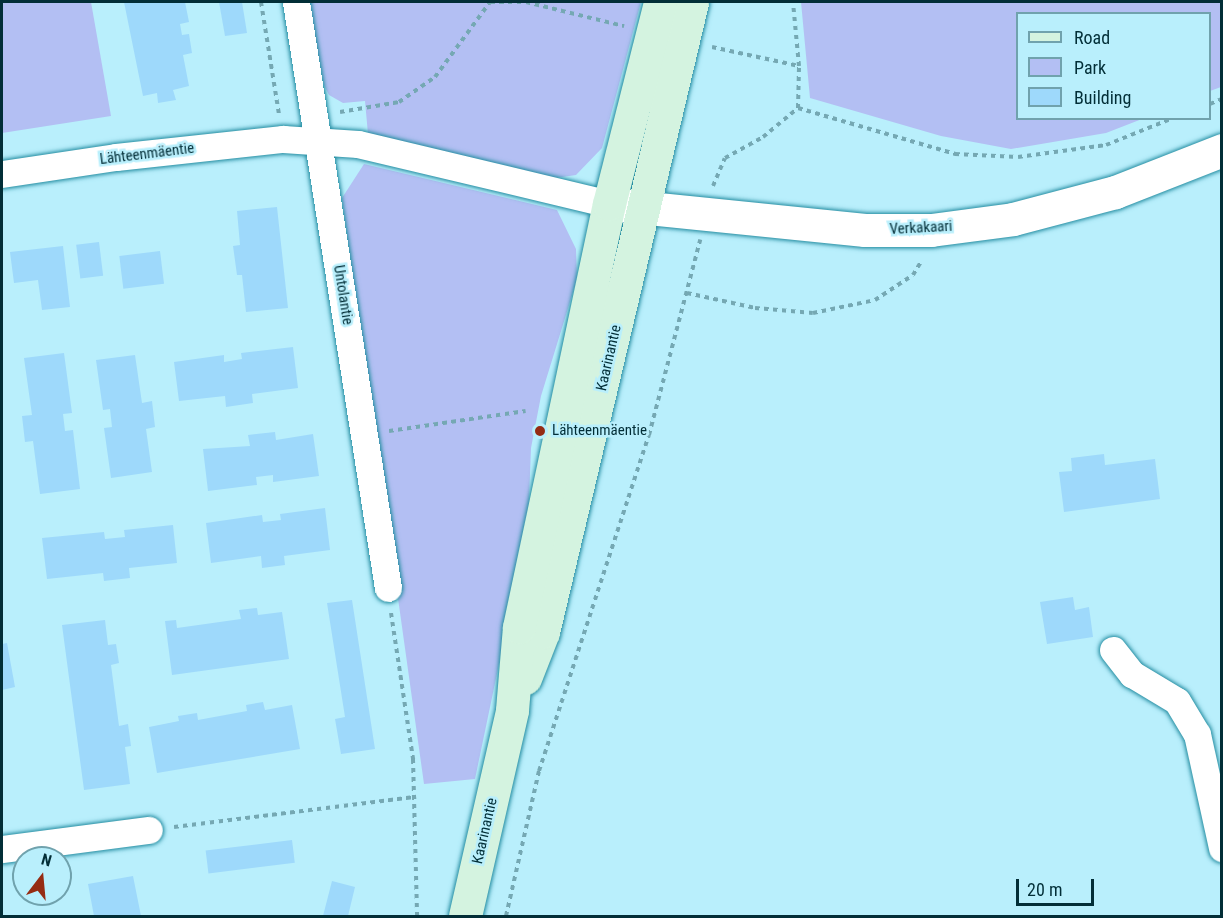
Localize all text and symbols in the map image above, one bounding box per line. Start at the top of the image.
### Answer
legend [1016,12,1211,120]
text: Road [1074,27,1110,48]
text: Park [1074,57,1106,78]
text: Building [1074,87,1131,108]
street label: Lähteenmäentie [99,139,195,169]
street label: Verkakaari [889,217,953,239]
street label: Untolantie [329,264,357,326]
street label: Kaarinantie [593,323,625,393]
place label: Lähteenmäentie [552,422,647,440]
marker: Lähteenmäentie [533,424,547,438]
street label: Kaarinantie [469,796,501,866]
north arrow [12,846,72,906]
text: N [39,850,54,871]
scale bar [1019,867,1097,905]
text: 20 m [1027,879,1062,900]

